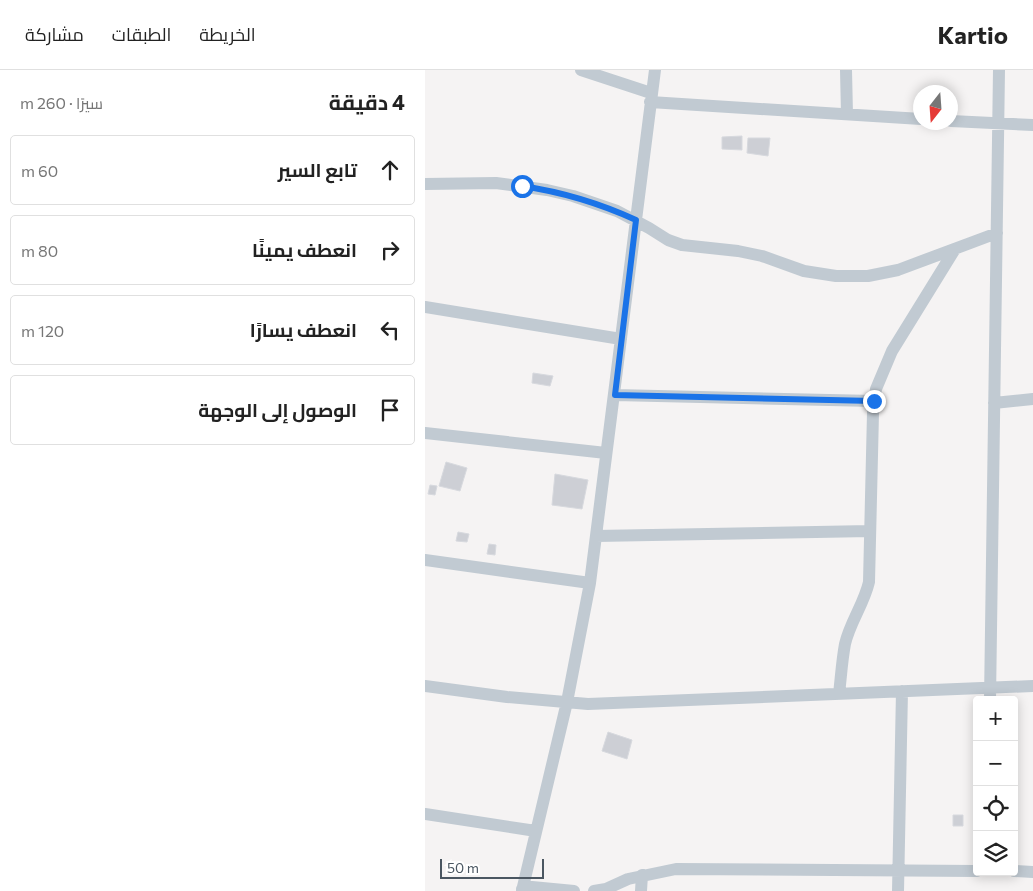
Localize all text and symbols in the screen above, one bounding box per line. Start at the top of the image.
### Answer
text: Kartio [938,20,1008,49]
text: مشاركة [25,23,84,45]
text: الطبقات [112,23,171,45]
text: الخريطة [199,23,256,45]
north arrow [913,85,958,130]
text: 4 دقيقة [329,89,405,114]
text: سيرًا · 260 m [20,93,103,112]
icon: ahead [376,156,404,184]
text: تابع السير [278,158,357,181]
text: 60 m [21,161,58,180]
route start [511,175,534,198]
icon: right [376,236,404,264]
text: انعطف يمينًا [252,238,357,261]
text: 80 m [21,241,58,260]
icon: left [376,316,404,344]
text: انعطف يسارًا [250,318,357,341]
text: 120 m [21,321,64,340]
route end [863,390,886,413]
icon: arrive [376,396,404,424]
text: الوصول إلى الوجهة [198,398,357,421]
map controls [973,696,1018,876]
button: + [973,696,1018,741]
button: − [973,741,1018,786]
button: locate [973,786,1018,831]
button: layers [973,831,1018,876]
scale bar [440,856,544,879]
text: 50 m [447,859,479,876]

